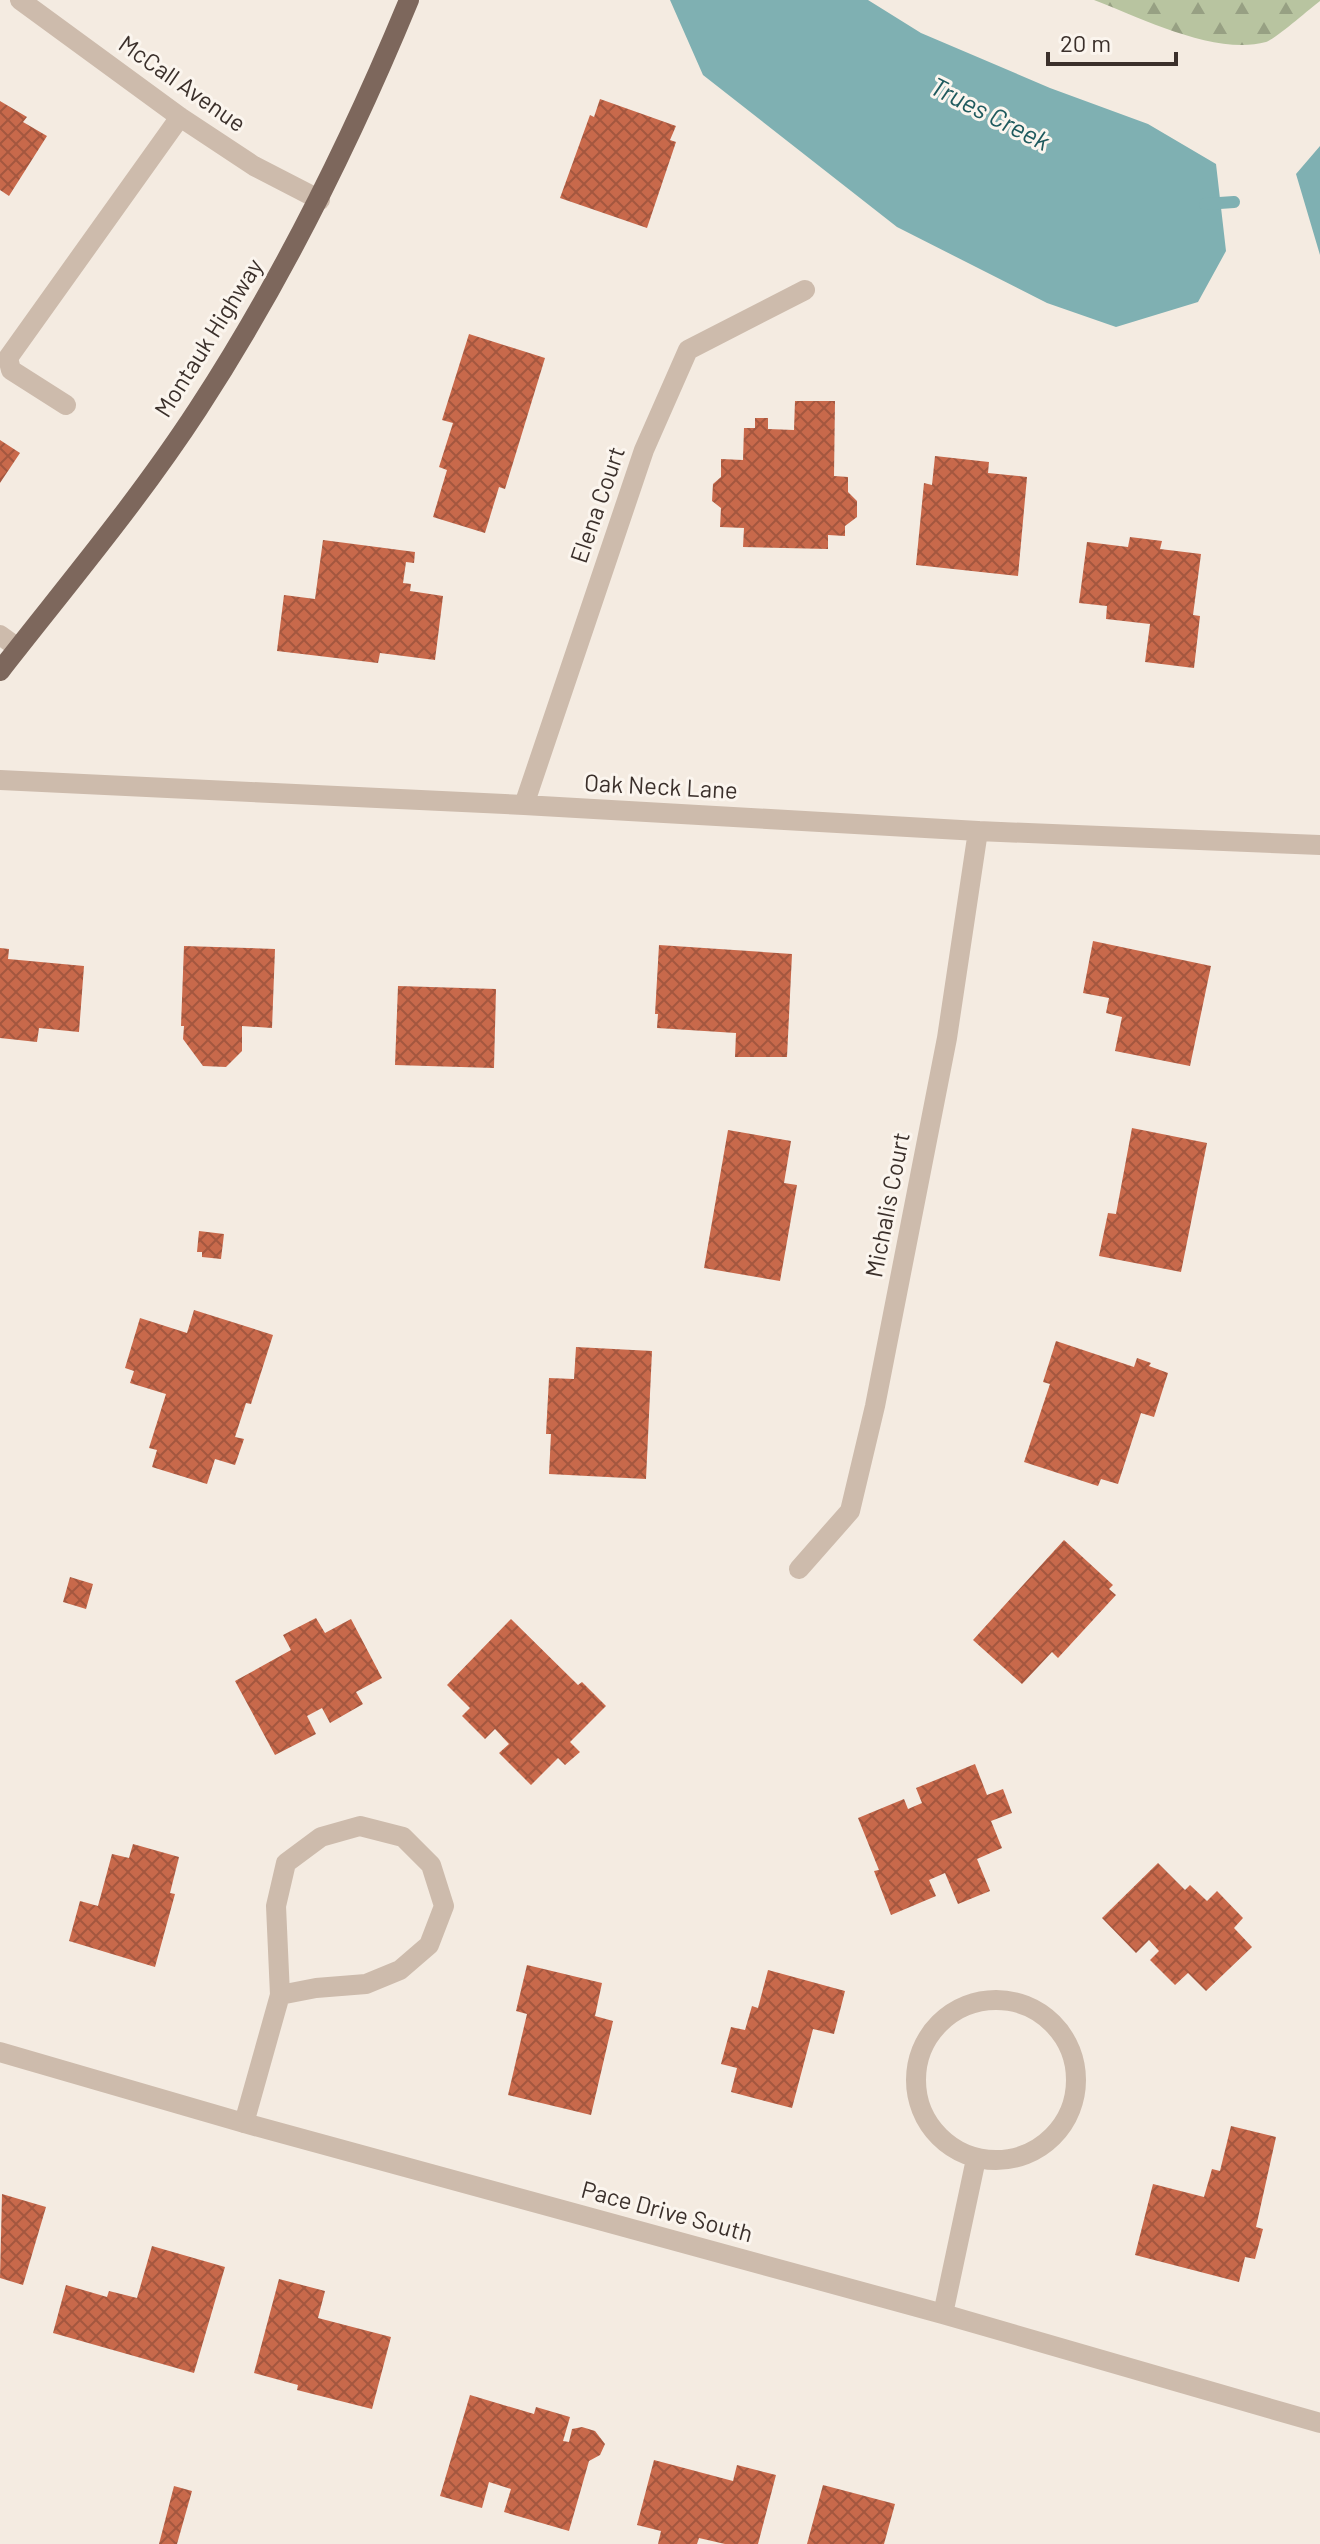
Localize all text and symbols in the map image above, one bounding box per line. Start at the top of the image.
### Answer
scale bar [1048,16,1176,66]
street label: McCall Avenue [114,28,252,137]
text: 20 m [1060,28,1111,57]
water label: Trues Creek [926,69,1056,156]
street label: Montauk Highway [147,253,268,422]
street label: Elena Court [563,443,630,567]
street label: Oak Neck Lane [584,767,739,804]
street label: Michalis Court [858,1130,915,1280]
street label: Pace Drive South [578,2174,756,2247]

